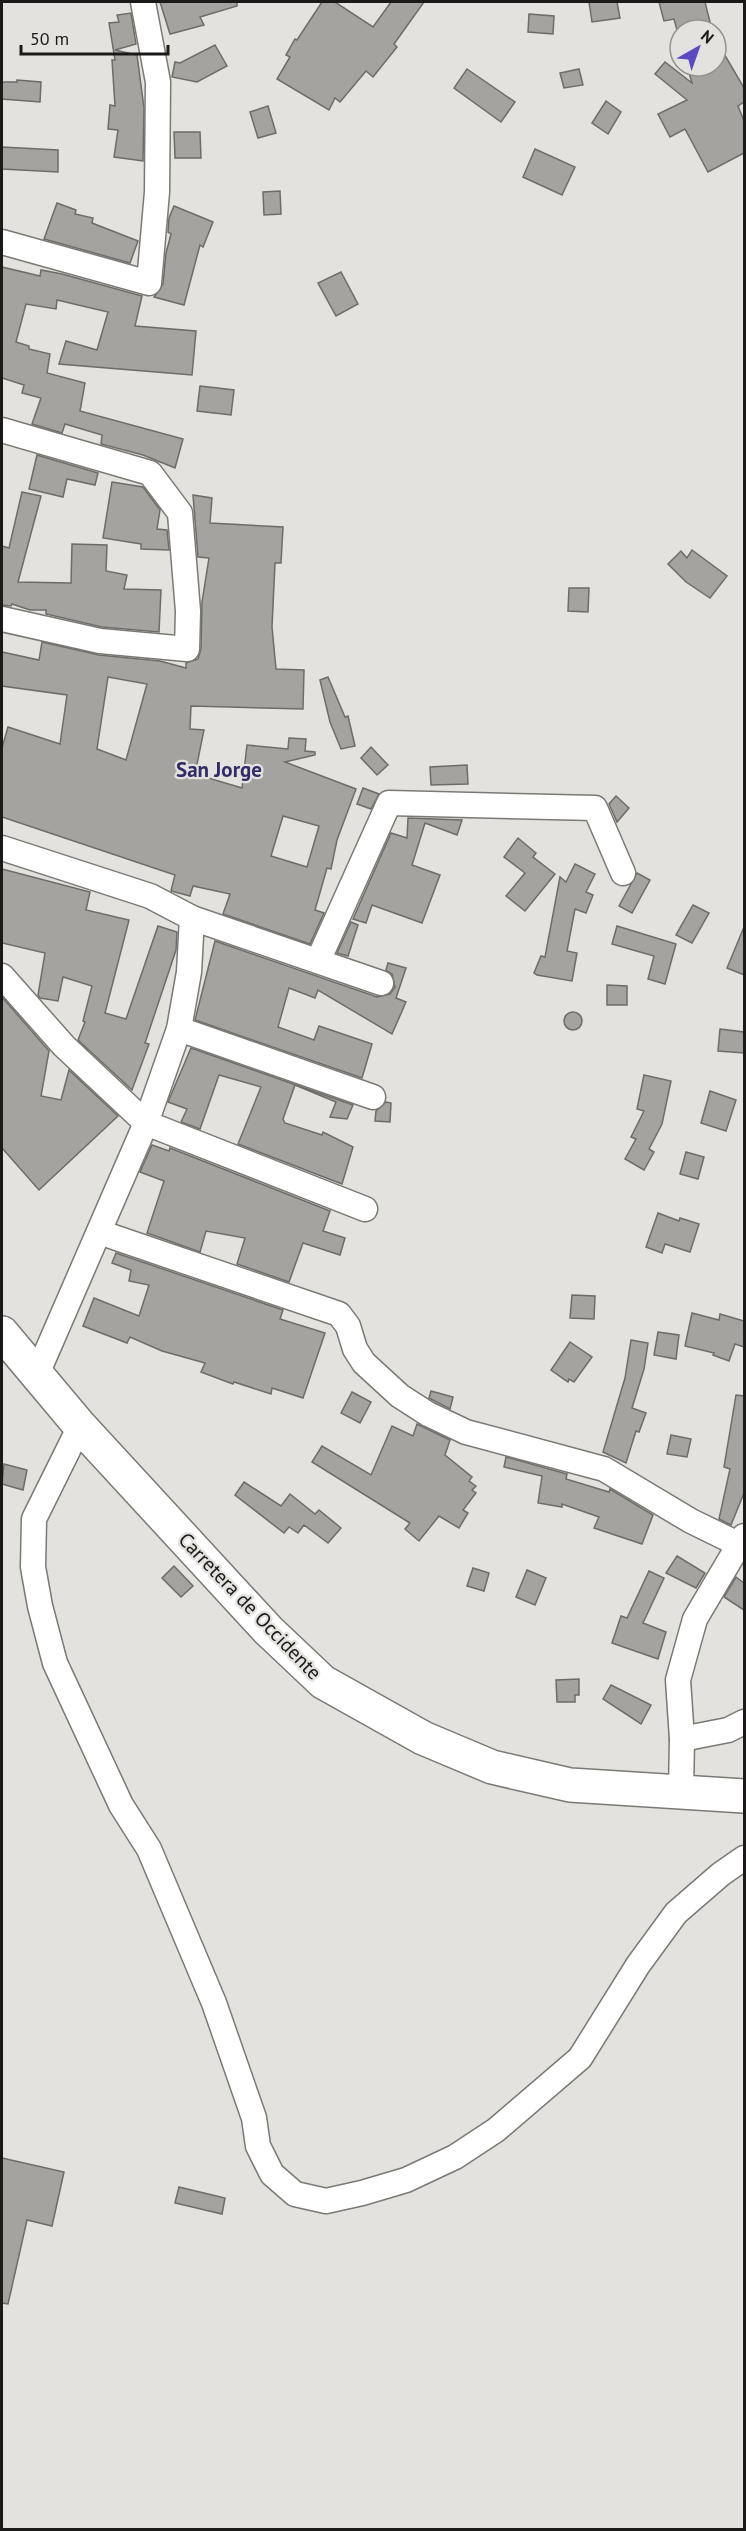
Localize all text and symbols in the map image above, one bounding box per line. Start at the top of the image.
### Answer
scale bar [21,18,168,56]
north arrow [668,18,728,78]
text: N [697,25,718,48]
text: 50 m [30,27,69,50]
district label: San Jorge [176,756,262,783]
street label: Carretera de Occidente [173,1527,327,1685]

